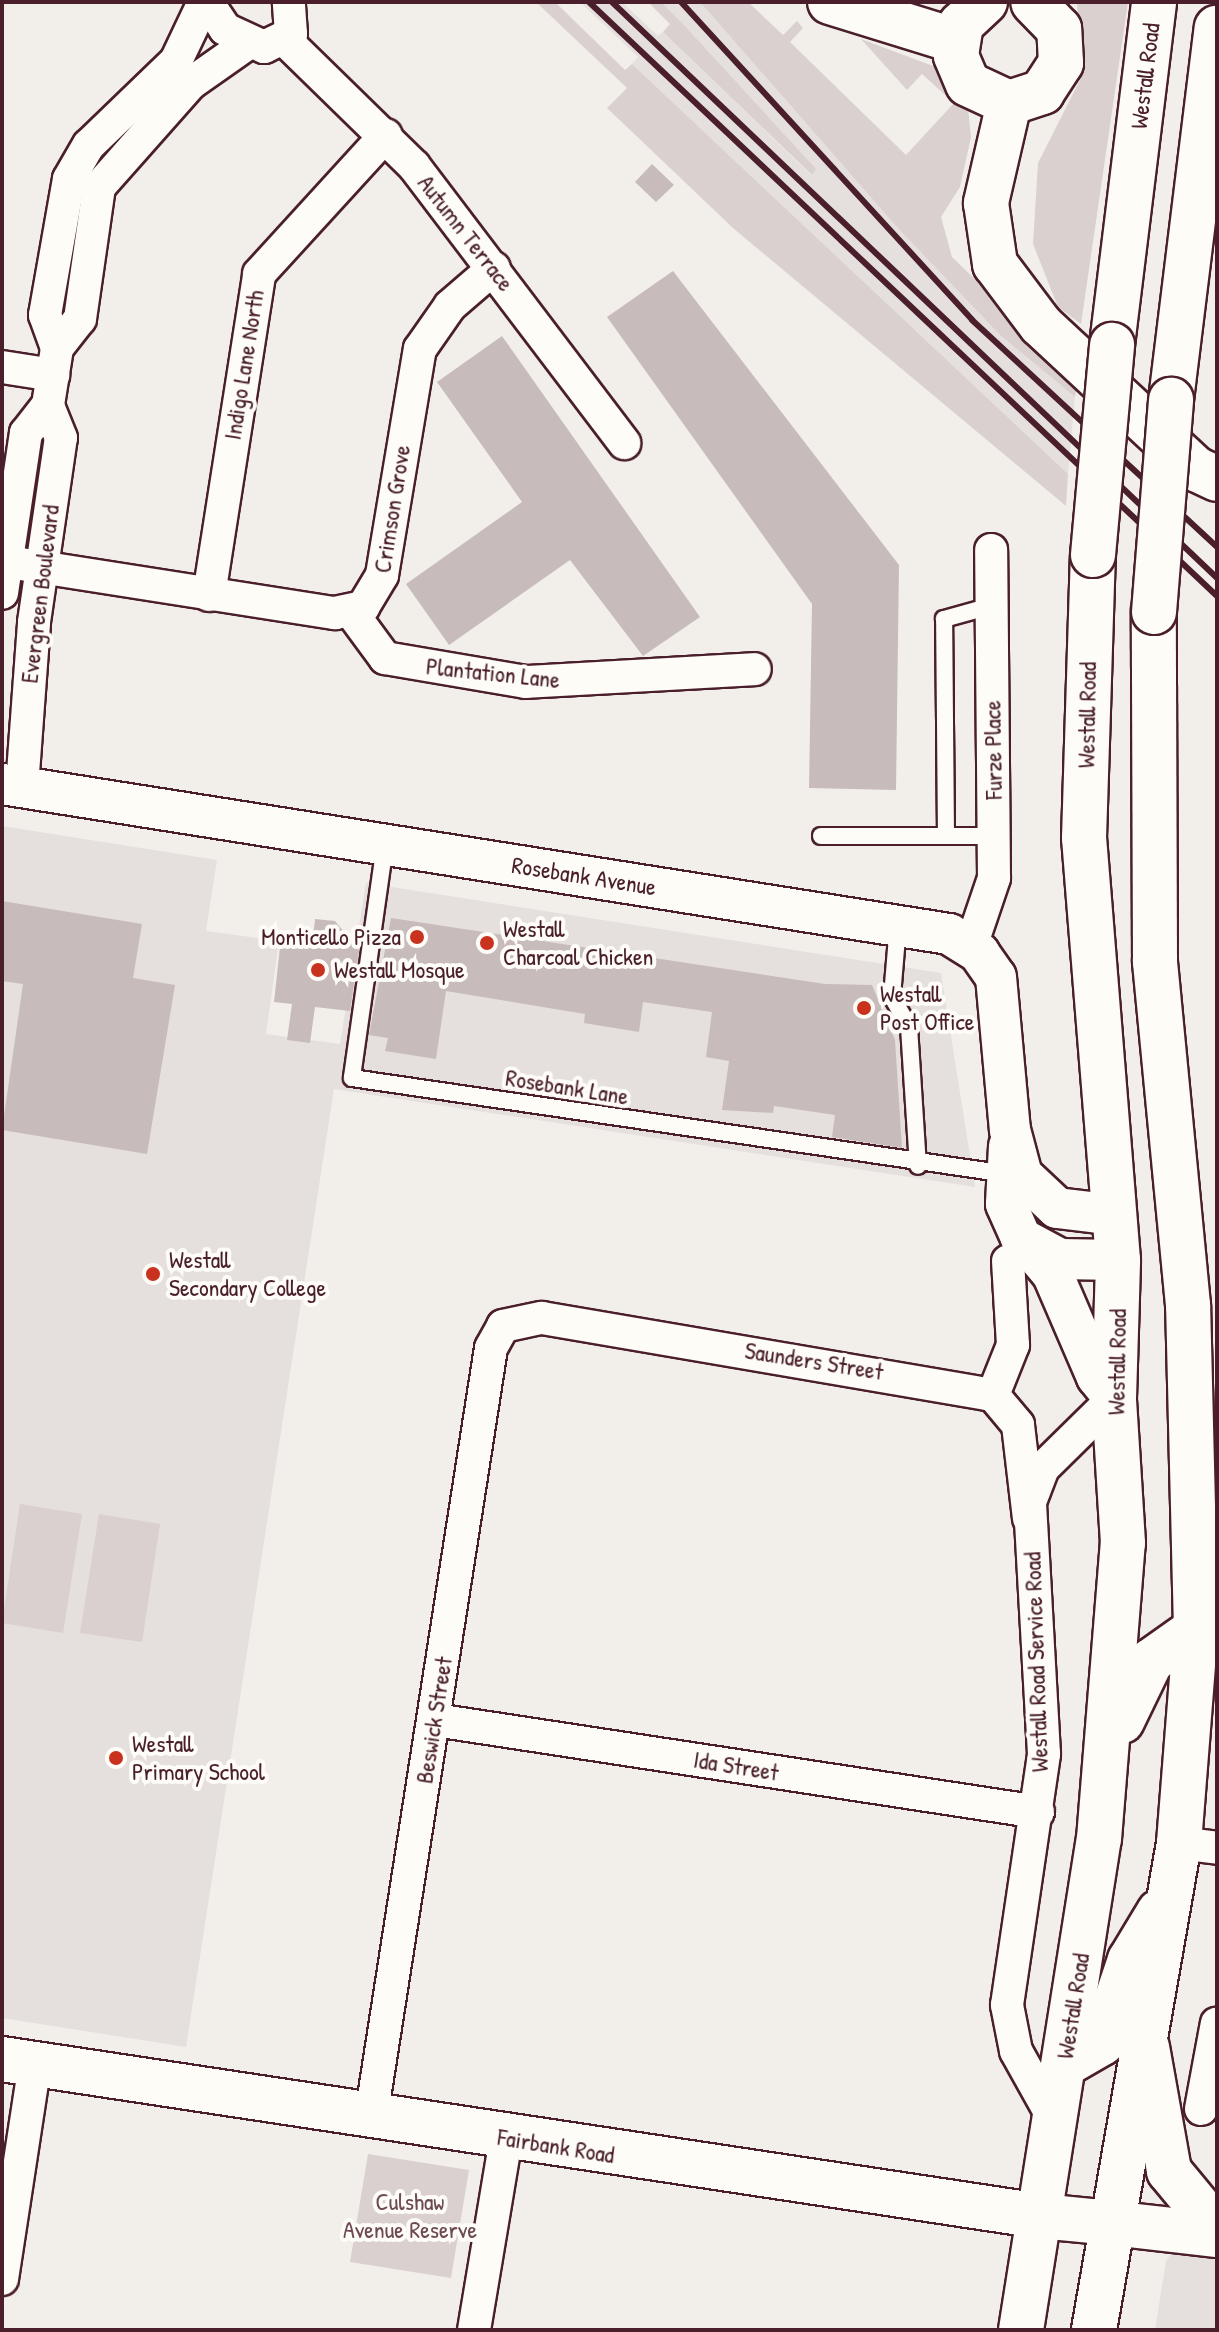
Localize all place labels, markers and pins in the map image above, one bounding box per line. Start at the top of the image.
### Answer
place label: Westall Charcoal Chicken [503,915,653,971]
place label: Monticello Pizza [261,923,401,951]
marker: Monticello Pizza [408,928,426,946]
marker: Westall Charcoal Chicken [478,934,496,952]
place label: Westall Mosque [334,956,465,984]
marker: Westall Mosque [309,961,327,979]
place label: Westall Post Office [880,980,974,1036]
marker: Westall Post Office [855,999,873,1017]
place label: Westall Secondary College [169,1246,326,1302]
marker: Westall Secondary College [144,1265,162,1283]
place label: Westall Primary School [132,1730,265,1786]
marker: Westall Primary School [107,1749,125,1767]

